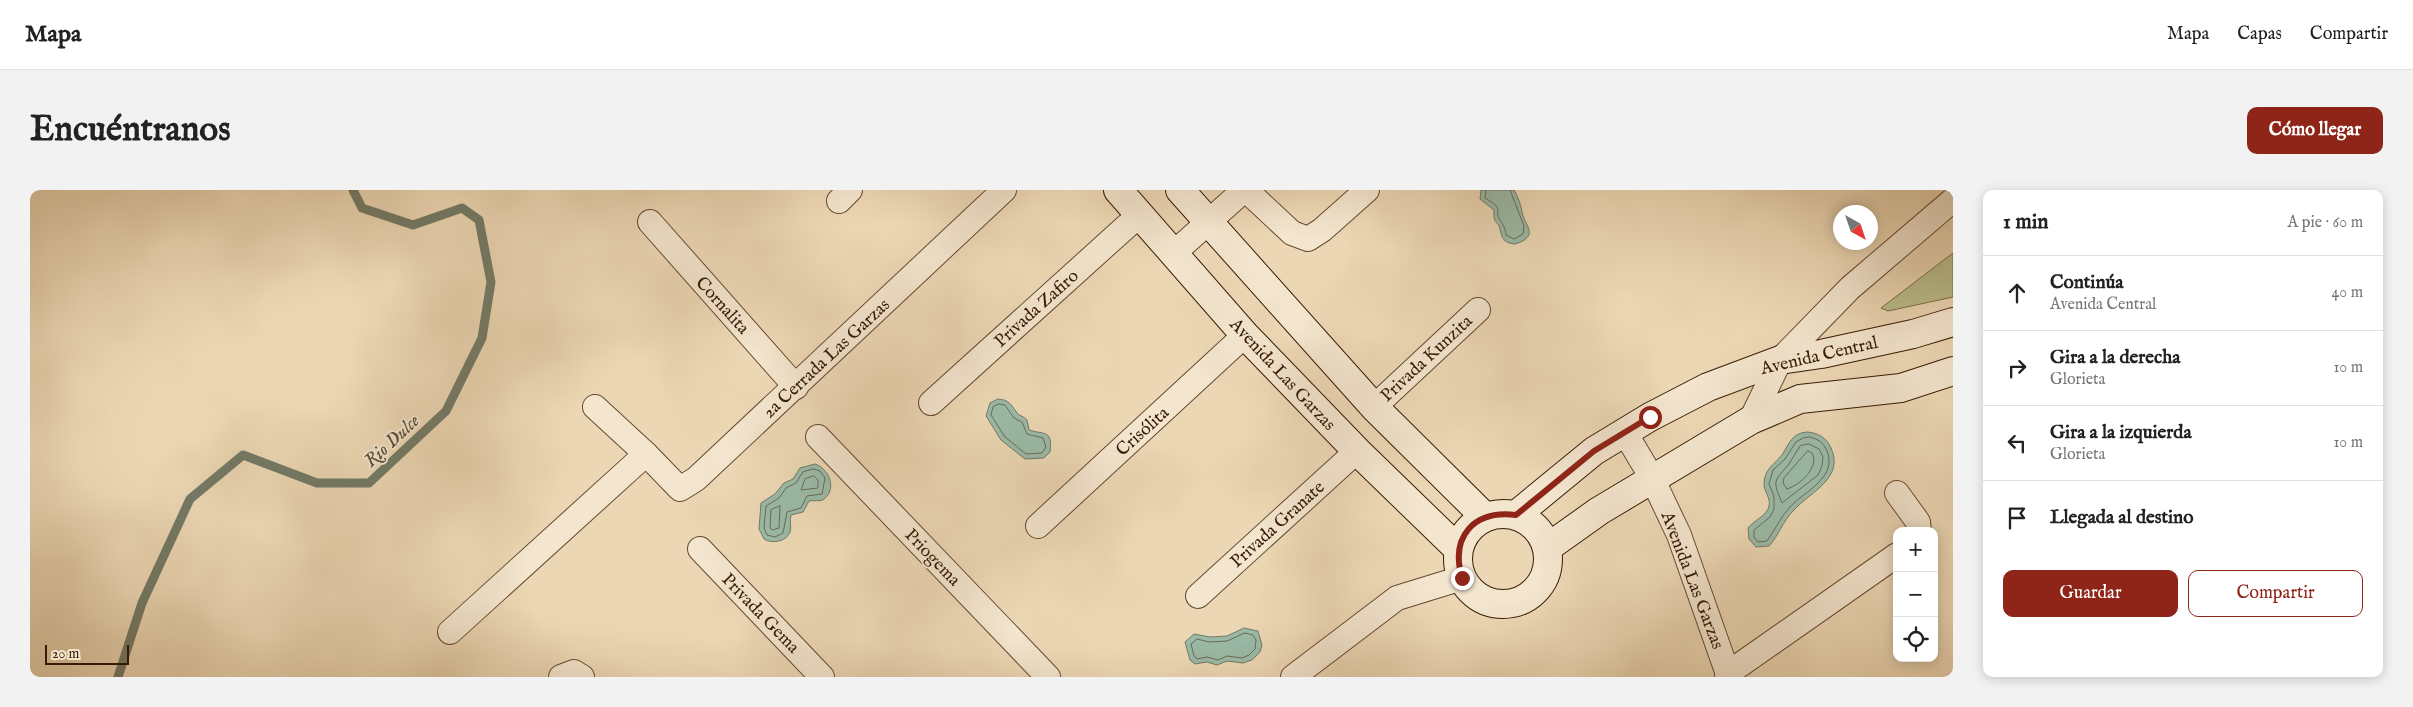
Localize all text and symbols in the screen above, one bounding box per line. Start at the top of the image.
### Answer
text: Mapa [25,19,81,50]
text: Mapa [2167,23,2209,46]
text: Capas [2237,23,2282,46]
text: Compartir [2310,23,2388,46]
button: Cómo llegar [2247,107,2383,154]
text: Encuéntranos [30,108,230,153]
north arrow [1833,205,1878,250]
text: 1 min [2003,209,2048,236]
text: A pie · 60 m [2288,213,2363,233]
street label: Privada Zafiro [990,265,1084,353]
text: Continúa [2050,271,2124,295]
street label: Cornalita [690,272,754,340]
icon: ahead [2003,279,2031,307]
text: 40 m [2331,283,2363,303]
street label: 2a Cerrada Las Garzas [759,294,895,424]
text: Avenida Central [2050,295,2156,315]
street label: Privada Kunzita [1376,310,1478,408]
street label: Avenida Las Garzas [1223,313,1340,436]
street label: Avenida Central [1757,332,1880,381]
text: Gira a la derecha [2050,346,2180,370]
icon: right [2003,354,2031,382]
text: 10 m [2333,358,2363,378]
text: Glorieta [2050,370,2105,390]
street label: Crisólita [1112,402,1175,462]
route start [1639,406,1662,429]
water label: Rio Dulce [360,409,426,473]
text: Gira a la izquierda [2050,421,2192,445]
icon: left [2003,429,2031,457]
text: 10 m [2333,433,2363,453]
text: Glorieta [2050,445,2105,465]
street label: Privada Granate [1226,477,1330,574]
icon: arrive [2003,504,2031,532]
text: Llegada al destino [2050,506,2193,530]
street label: Avenida Las Garzas [1654,508,1728,653]
street label: Priogema [899,524,965,592]
map controls [1893,527,1938,662]
button: + [1893,527,1938,572]
route end [1451,567,1474,590]
street label: Privada Gema [716,569,804,659]
button: Guardar [2003,570,2178,617]
button: Compartir [2188,570,2363,617]
button: − [1893,572,1938,617]
button: locate [1893,617,1938,662]
scale bar [45,642,129,665]
text: 20 m [52,645,79,663]

